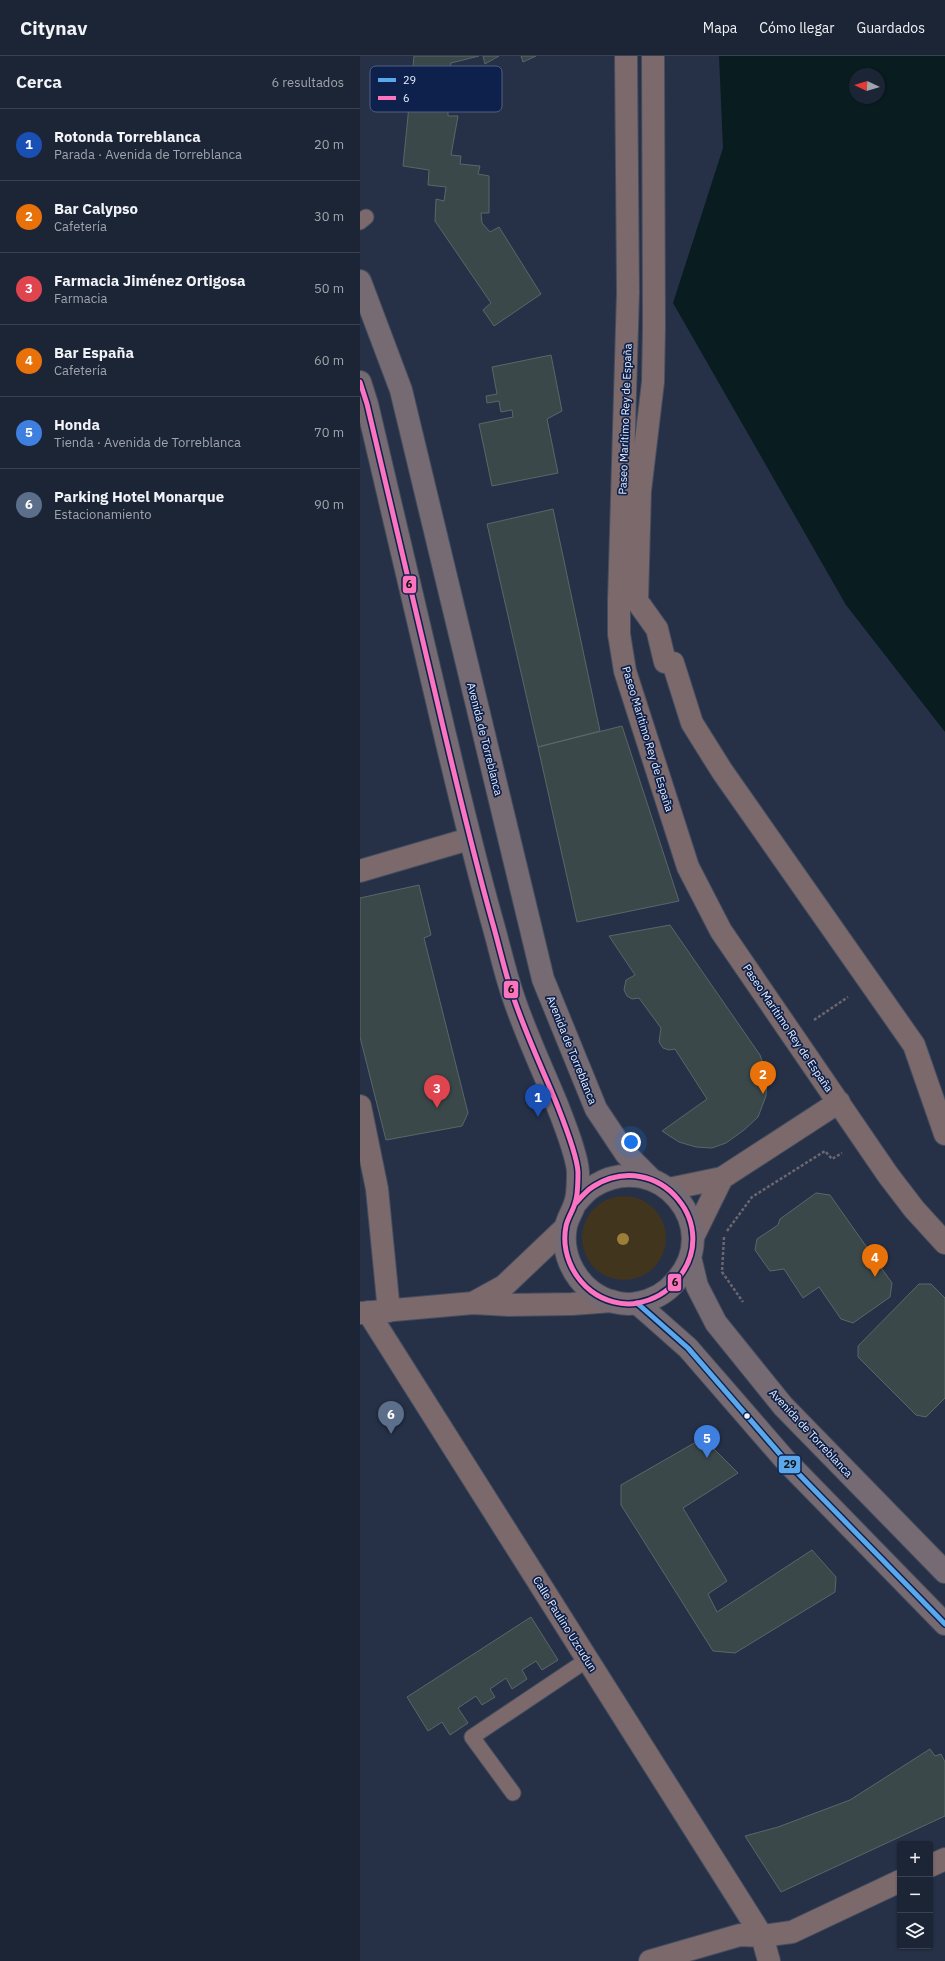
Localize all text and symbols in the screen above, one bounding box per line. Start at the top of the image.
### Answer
text: Citynav [20,16,87,40]
text: Mapa [703,19,737,37]
text: Cómo llegar [759,19,834,37]
text: Guardados [856,19,925,37]
legend [370,66,502,112]
north arrow [849,68,885,104]
text: Cerca [16,71,62,93]
text: 29 [403,73,416,87]
text: 6 resultados [271,74,344,91]
text: 6 [403,91,410,105]
text: Rotonda Torreblanca [54,127,201,146]
text: 1 [25,136,33,153]
text: 20 m [314,136,344,153]
text: Parada · Avenida de Torreblanca [54,146,242,163]
text: Bar Calypso [54,199,138,218]
text: 2 [25,208,33,225]
text: 30 m [314,208,344,225]
text: Cafetería [54,218,107,235]
text: Farmacia Jiménez Ortigosa [54,271,246,290]
text: 3 [25,280,33,297]
text: 50 m [314,280,344,297]
text: Farmacia [54,290,107,307]
text: Bar España [54,343,134,362]
street label: Paseo Marítimo Rey de España [615,343,635,495]
text: 4 [25,352,33,369]
text: 60 m [314,352,344,369]
text: Cafetería [54,362,107,379]
text: Honda [54,415,100,434]
text: 5 [25,424,33,441]
text: 70 m [314,424,344,441]
text: Tienda · Avenida de Torreblanca [54,434,241,451]
text: Parking Hotel Monarque [54,487,224,506]
text: 6 [25,496,33,513]
text: 90 m [314,496,344,513]
text: Estacionamiento [54,506,152,523]
line badge: 6 [402,575,417,594]
text: 6 [406,577,413,591]
street label: Paseo Marítimo Rey de España [619,665,677,813]
street label: Avenida de Torreblanca [464,681,506,797]
street label: Paseo Marítimo Rey de España [740,961,836,1095]
line badge: 6 [503,980,519,999]
text: 6 [508,982,515,996]
street label: Avenida de Torreblanca [544,994,600,1106]
pin: 2 [750,1061,776,1094]
pin: 3 [424,1075,450,1108]
pin: 1 [525,1084,551,1117]
your location [621,1132,641,1152]
pin: 4 [862,1244,888,1277]
line badge: 6 [667,1273,682,1292]
text: 6 [672,1275,679,1289]
street label: Avenida de Torreblanca [766,1386,856,1480]
pin: 6 [378,1401,404,1434]
unlabelled marker [742,1411,752,1421]
pin: 5 [694,1425,720,1458]
line badge: 29 [778,1455,801,1474]
text: 29 [783,1457,797,1471]
street label: Calle Paulino Uzcudun [530,1574,600,1674]
map controls [897,1841,933,1949]
button: + [897,1841,933,1877]
button: − [897,1877,933,1913]
button: layers [897,1913,933,1949]

